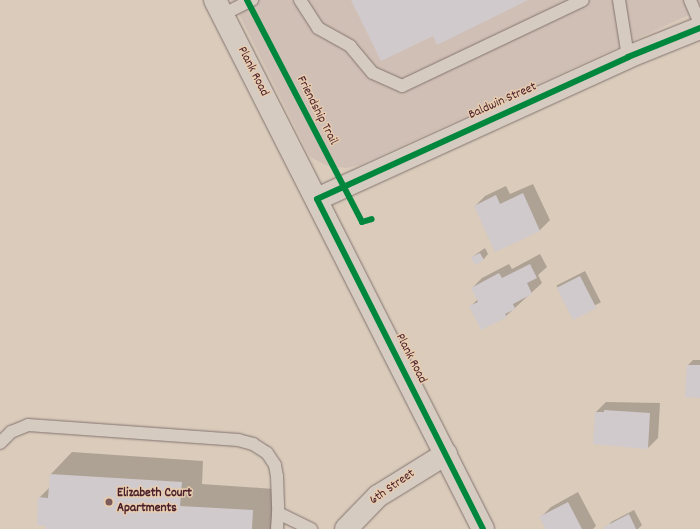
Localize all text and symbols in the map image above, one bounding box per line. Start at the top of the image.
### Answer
street label: Plank Road [233,45,271,99]
street label: Friendship Trail [292,74,340,148]
street label: Baldwin Street [467,80,539,124]
street label: Plank Road [391,332,429,386]
street label: 6th Street [367,467,419,509]
place label: Elizabeth Court Apartments [117,487,192,518]
marker: Elizabeth Court Apartments [104,497,114,507]

